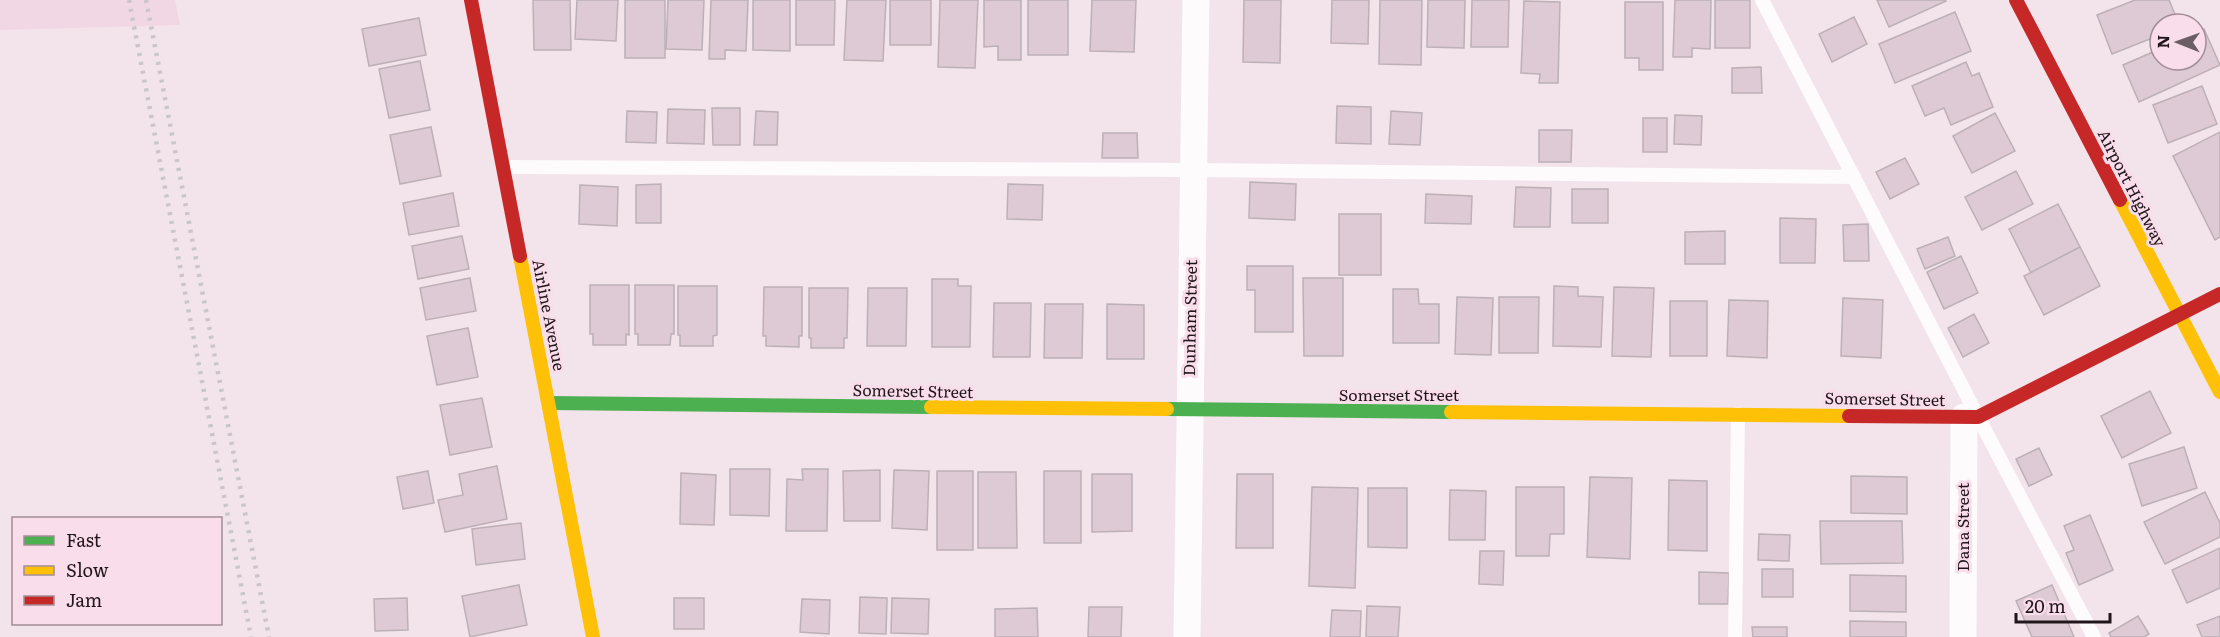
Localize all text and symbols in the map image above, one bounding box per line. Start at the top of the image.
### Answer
north arrow [2148,12,2208,72]
text: N [2150,35,2174,49]
street label: Airport Highway [2093,125,2173,251]
street label: Airline Avenue [527,257,573,373]
street label: Dunham Street [1176,259,1202,376]
street label: Somerset Street [852,377,974,403]
street label: Somerset Street [1339,382,1460,406]
street label: Somerset Street [1824,385,1946,411]
street label: Dana Street [1950,482,1974,571]
legend [12,517,222,625]
text: Fast [66,526,102,553]
text: Slow [66,556,109,583]
text: Jam [66,586,102,613]
scale bar [2016,586,2110,624]
text: 20 m [2025,592,2066,619]

